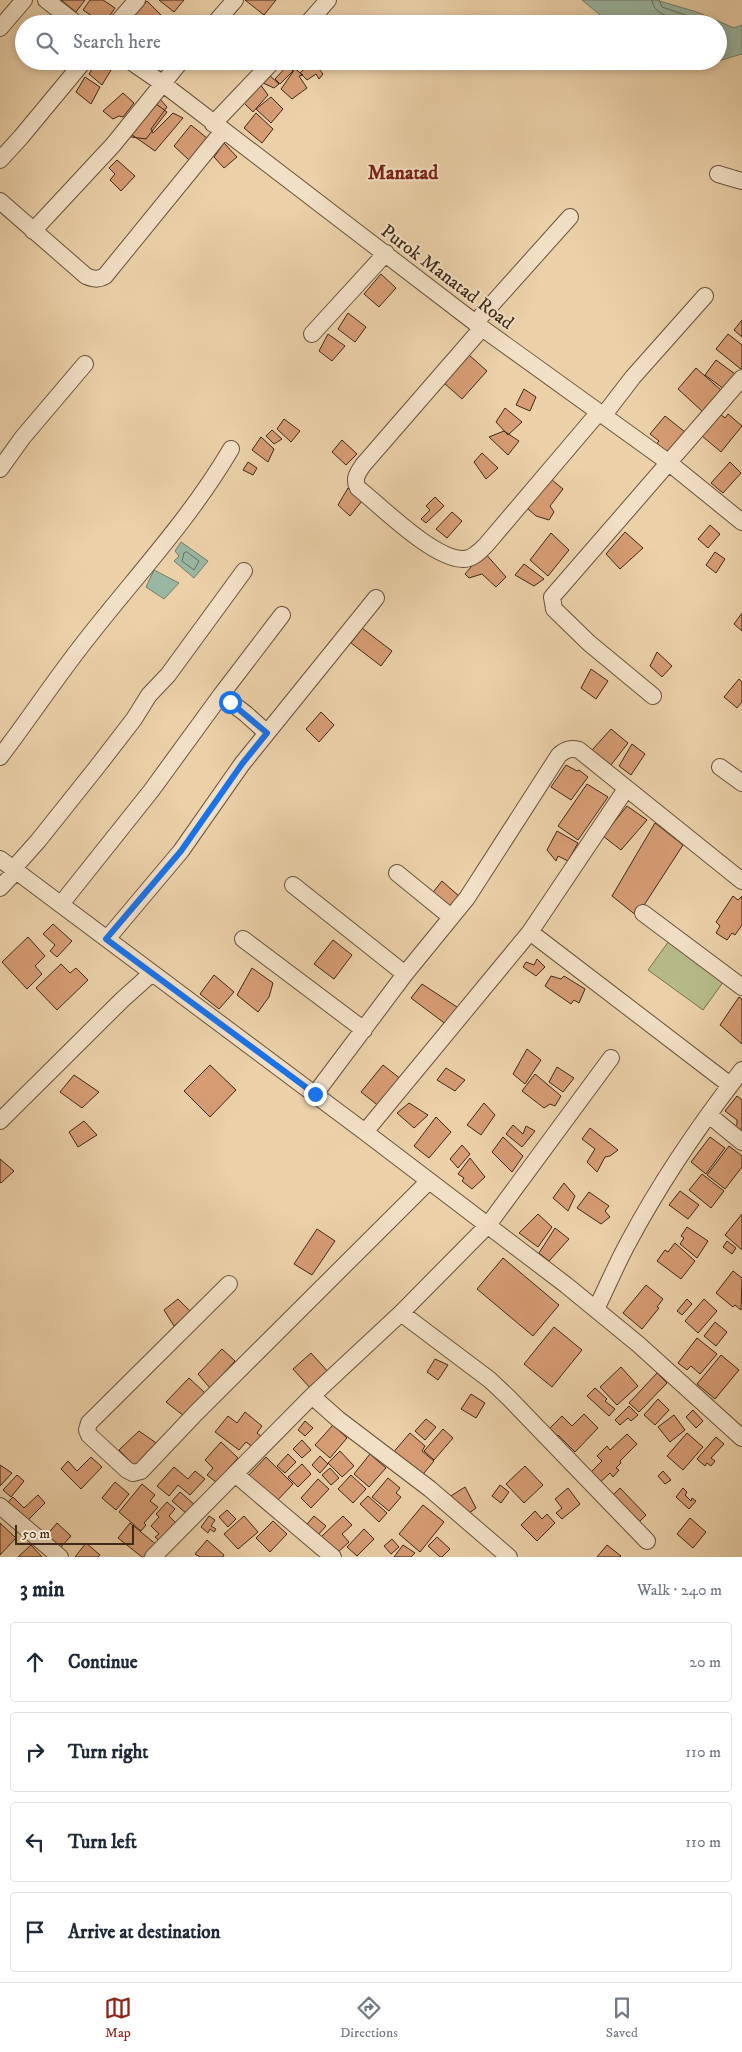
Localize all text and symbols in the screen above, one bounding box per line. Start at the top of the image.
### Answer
search box [15,15,727,70]
icon: search [33,29,61,57]
text: Search here [73,31,161,54]
district label: Manatad [368,161,439,186]
street label: Purok Manatad Road [376,220,518,335]
route start [219,691,242,714]
route end [304,1083,327,1106]
scale bar [15,1522,134,1545]
text: 50 m [22,1525,50,1543]
text: 3 min [20,1577,65,1603]
text: Walk · 240 m [637,1580,722,1600]
icon: ahead [21,1648,49,1676]
text: Continue [68,1651,138,1674]
text: 20 m [689,1652,721,1672]
icon: right [21,1738,49,1766]
text: Turn right [68,1741,148,1764]
text: 110 m [685,1742,721,1762]
icon: left [21,1828,49,1856]
text: Turn left [68,1831,137,1854]
text: 110 m [685,1832,721,1852]
icon: arrive [21,1918,49,1946]
text: Arrive at destination [68,1921,220,1944]
tab: Map [104,1994,132,2042]
tab: Directions [340,1994,398,2042]
tab: Saved [606,1994,638,2042]

